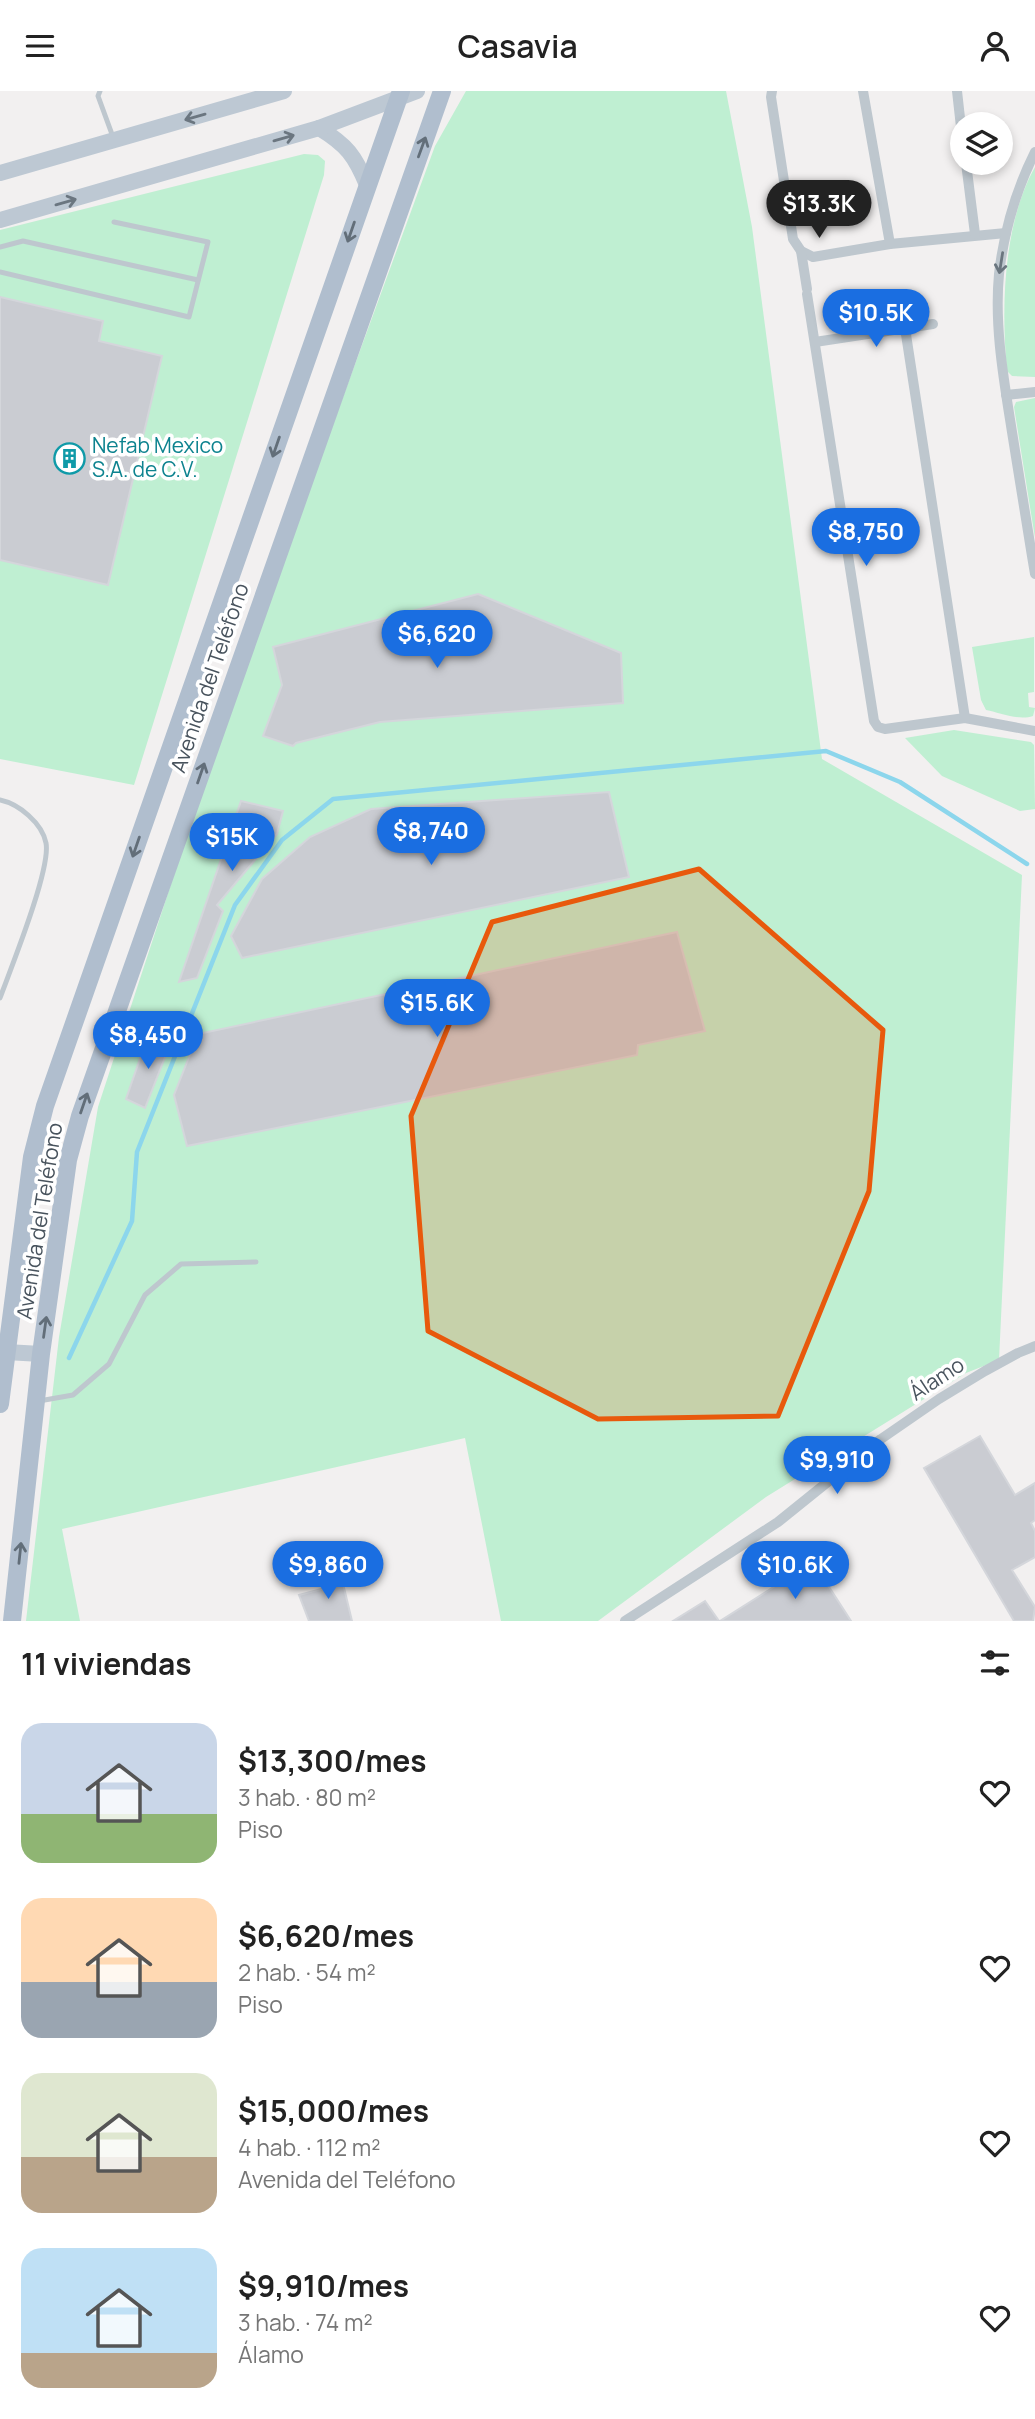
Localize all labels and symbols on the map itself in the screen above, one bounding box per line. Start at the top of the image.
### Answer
one-way arrow [184,111,206,124]
one-way arrow [273,130,295,143]
one-way arrow [417,136,429,158]
pin: $13.3K [762,181,876,240]
one-way arrow [54,194,76,207]
one-way arrow [344,221,356,243]
one-way arrow [994,251,1007,274]
pin: $10.5K [819,289,933,349]
place label: Nefab Mexico S.A. de C.V. [92,431,223,483]
one-way arrow [269,435,281,457]
building icon: Nefab Mexico S.A. de C.V. [52,441,86,475]
pin: $8,750 [809,509,923,568]
street label: Avenida del Teléfono [163,579,255,776]
pin: $6,620 [380,611,494,670]
one-way arrow [196,763,208,785]
pin: $8,740 [374,807,488,867]
pin: $15K [191,813,273,873]
one-way arrow [129,835,141,857]
pin: $15.6K [380,979,494,1039]
pin: $8,450 [91,1011,205,1071]
one-way arrow [79,1093,91,1115]
street label: Avenida del Teléfono [10,1121,68,1321]
one-way arrow [39,1316,52,1339]
street label: Álamo [904,1350,969,1406]
pin: $9,910 [780,1437,894,1496]
pin: $9,860 [271,1541,385,1601]
pin: $10.6K [738,1541,852,1601]
one-way arrow [13,1542,26,1565]

